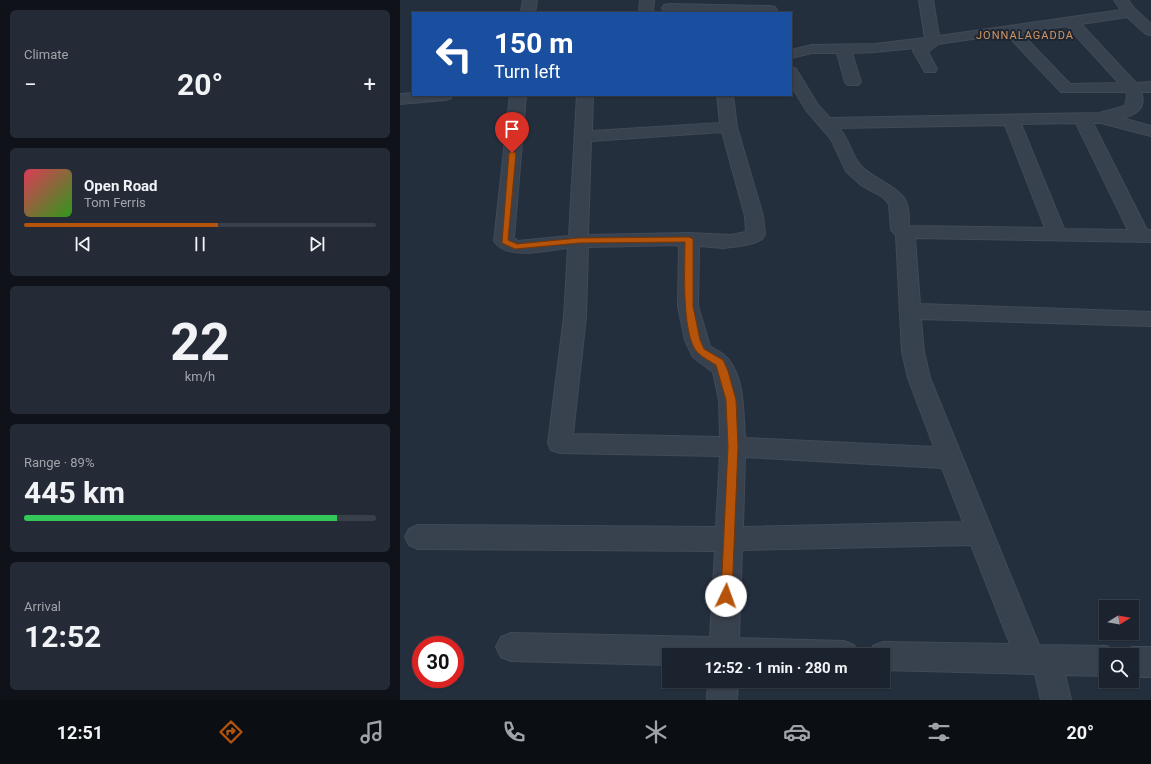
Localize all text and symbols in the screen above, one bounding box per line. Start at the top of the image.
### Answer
text: 150 m [494,27,573,60]
icon: left [428,28,480,80]
district label: JONNALAGADDA [976,29,1074,42]
text: Climate [24,47,68,62]
text: Turn left [494,61,560,82]
text: 20° [177,67,223,102]
text: − [24,72,37,97]
text: + [364,72,376,97]
pin [495,112,529,153]
icon: arrive [501,118,523,140]
text: Open Road [84,177,158,195]
text: Tom Ferris [84,195,146,210]
icon: previous [72,233,94,255]
icon: pause [189,233,211,255]
icon: next [306,233,328,255]
text: 22 [170,312,230,373]
text: km/h [185,369,215,384]
text: Range · 89% [24,455,94,470]
text: 445 km [24,475,125,510]
position arrow [705,575,747,617]
text: Arrival [24,599,61,614]
north arrow [1099,600,1139,640]
map controls [1099,600,1139,688]
text: 12:52 [24,619,101,654]
speed limit sign: 30 [412,636,464,688]
button: search [1099,648,1139,688]
text: 12:52 · 1 min · 280 m [705,659,847,677]
icon: directions [217,718,245,746]
icon: music [358,718,386,746]
icon: phone [500,718,528,746]
icon: climate [642,718,670,746]
icon: car [783,718,811,746]
icon: filters [925,718,953,746]
text: 12:51 [57,722,103,743]
text: 20° [1066,722,1094,743]

